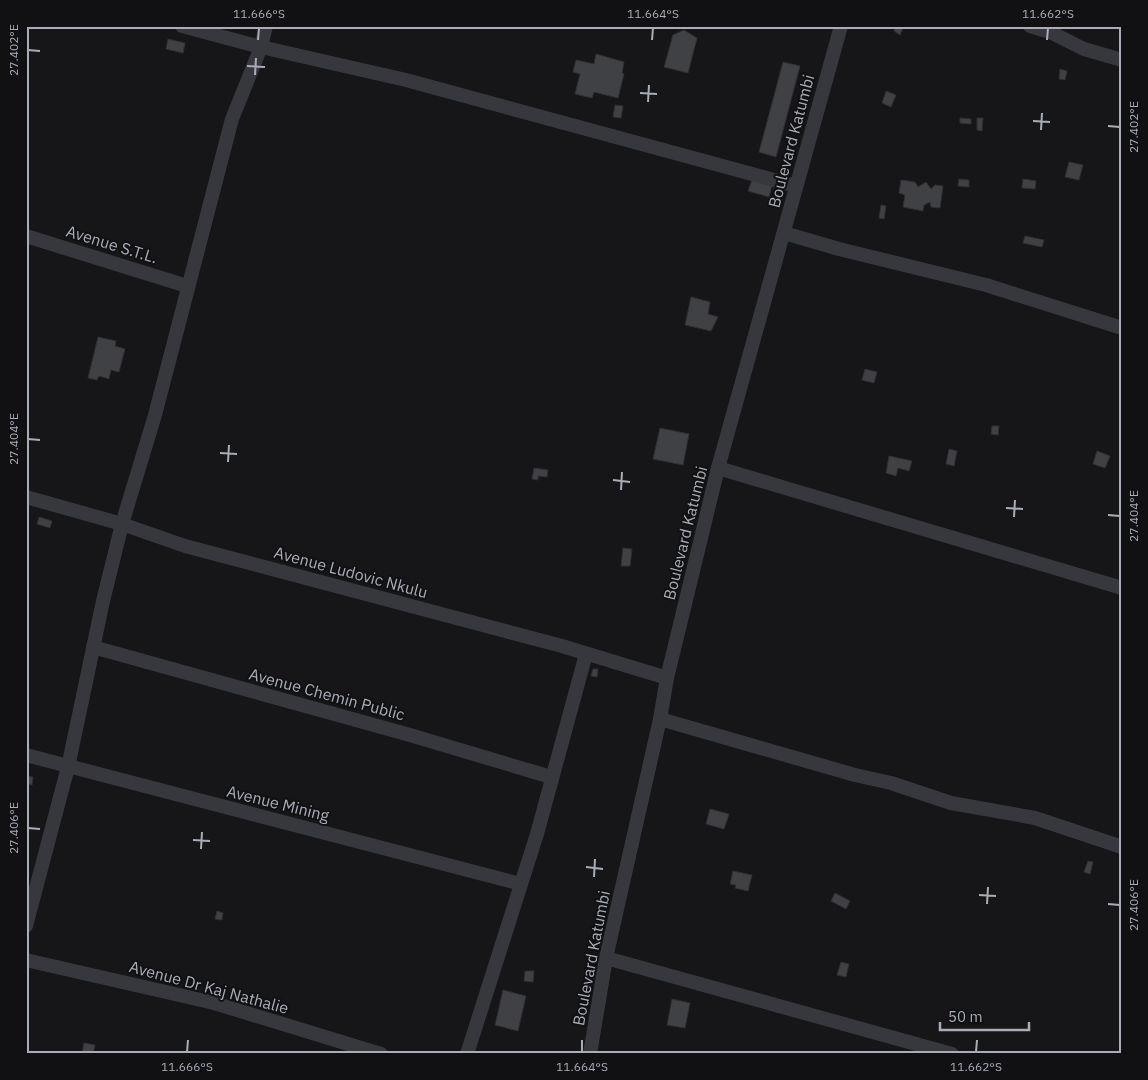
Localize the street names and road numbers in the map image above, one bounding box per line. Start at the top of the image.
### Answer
street label: Boulevard Katumbi [764,72,818,210]
street label: Avenue S.T.L. [64,221,160,267]
street label: Boulevard Katumbi [659,464,711,602]
street label: Avenue Ludovic Nkulu [272,542,430,602]
street label: Avenue Chemin Public [247,664,407,724]
street label: Avenue Mining [225,781,332,826]
street label: Boulevard Katumbi [568,889,614,1027]
street label: Avenue Dr Kaj Nathalie [127,956,291,1018]

